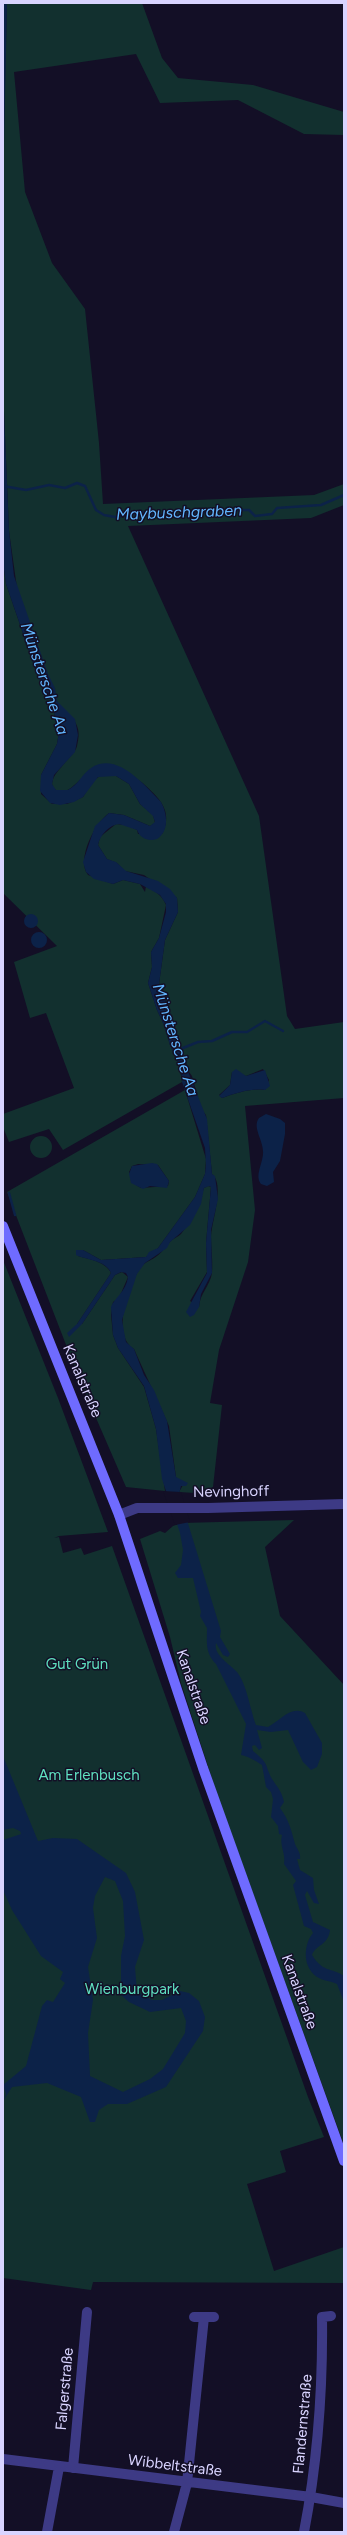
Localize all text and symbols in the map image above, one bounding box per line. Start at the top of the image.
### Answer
water label: Maybuschgraben [116,501,242,525]
water label: Münstersche Aa [16,620,72,738]
water label: Münstersche Aa [148,981,202,1099]
street label: Kanalstraße [58,1342,106,1420]
street label: Nevinghoff [193,1482,269,1502]
street label: Kanalstraße [172,1647,214,1727]
park label: Gut Grün [46,1656,108,1674]
park label: Am Erlenbusch [38,1767,140,1785]
street label: Kanalstraße [277,1952,321,2032]
park label: Wienburgpark [85,1981,179,1999]
street label: Falgerstraße [52,2347,78,2431]
street label: Flandernstraße [290,2373,316,2475]
street label: Wibbeltstraße [127,2451,223,2481]

